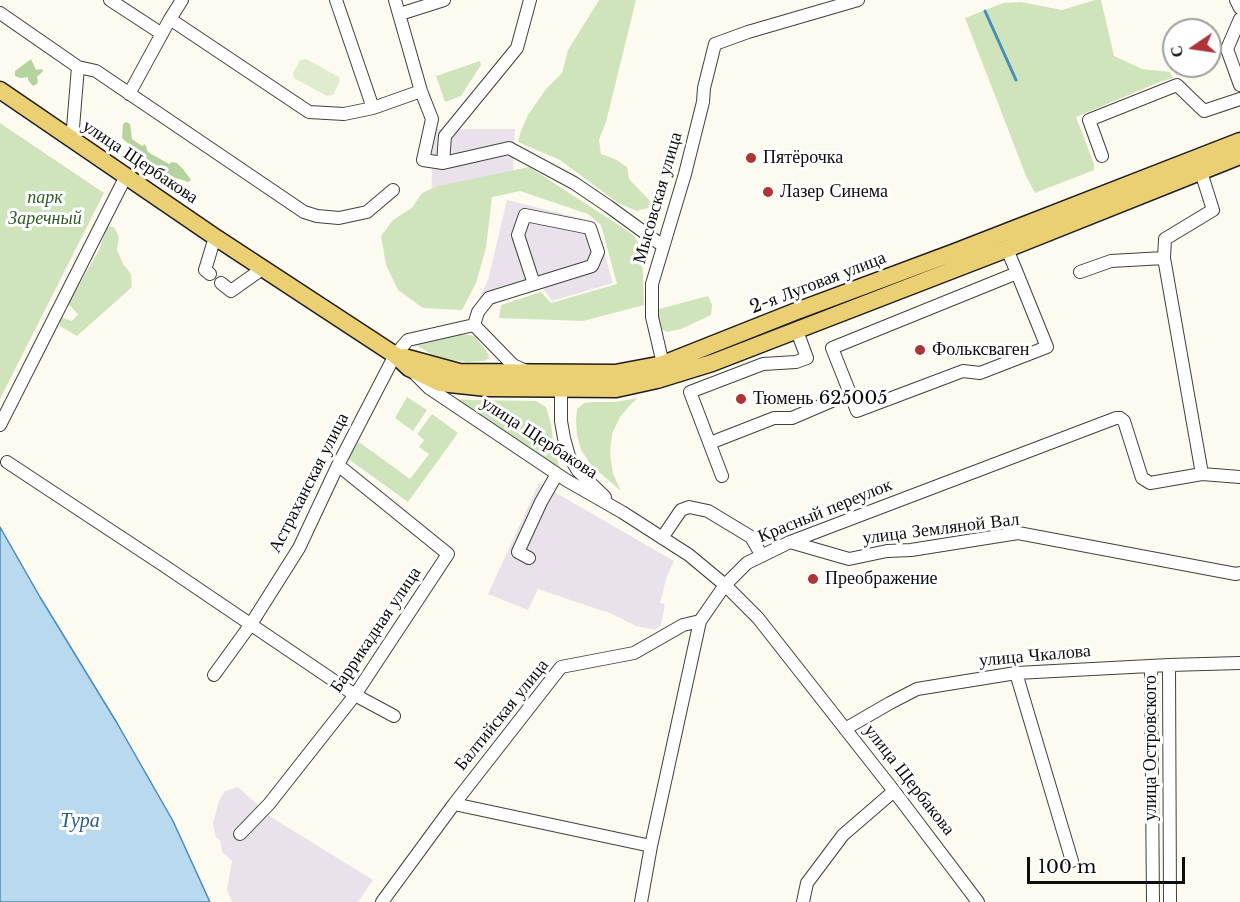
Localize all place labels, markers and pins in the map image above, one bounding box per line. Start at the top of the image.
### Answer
place label: Пятёрочка [763,147,843,169]
marker: Пятёрочка [744,151,758,165]
place label: Лазер Синема [780,181,888,203]
marker: Лазер Синема [761,185,775,199]
place label: Фольксваген [932,339,1029,361]
marker: Фольксваген [913,343,927,357]
place label: Тюмень 625005 [753,388,888,410]
marker: Тюмень 625005 [734,392,748,406]
place label: Преображение [825,568,938,590]
marker: Преображение [806,572,820,586]

